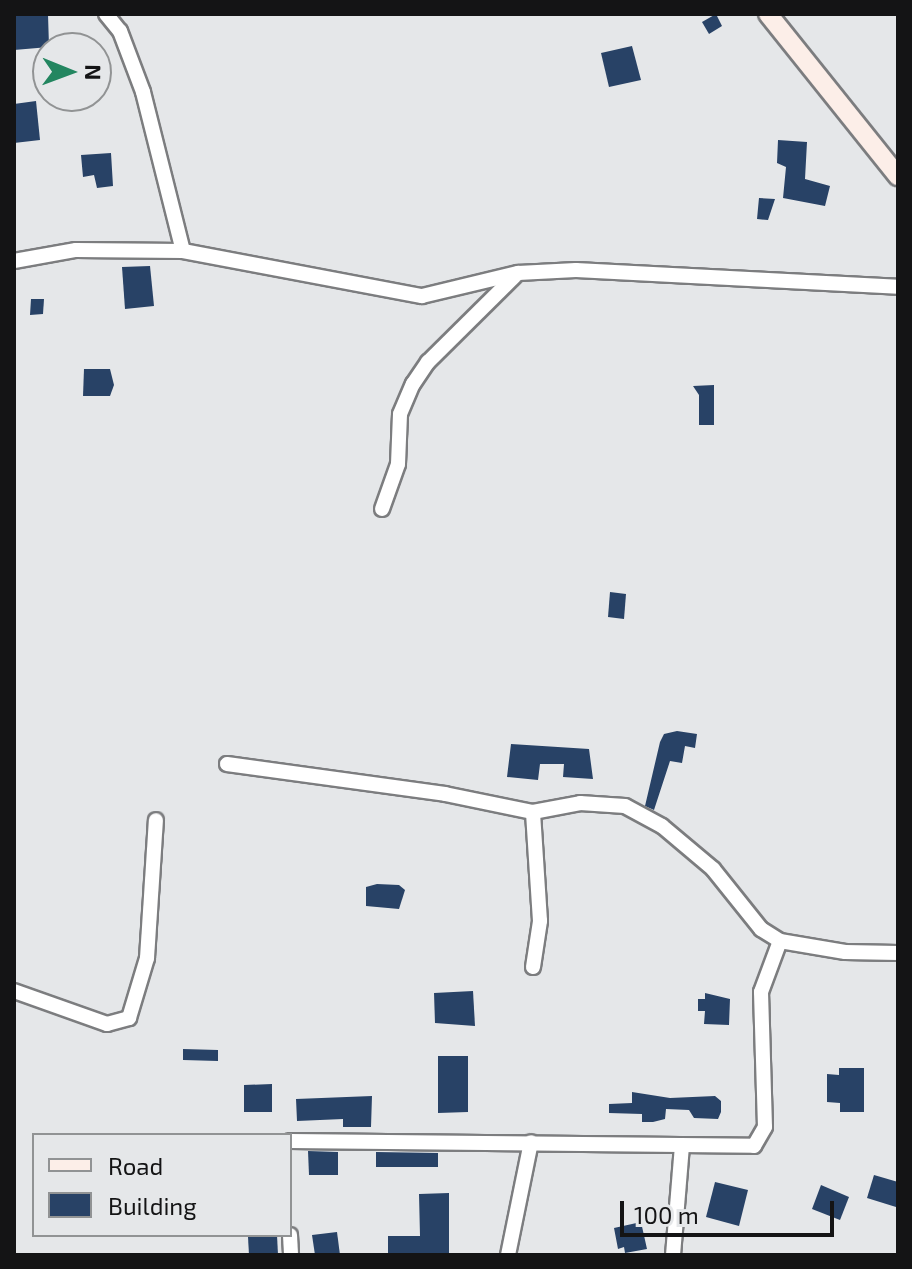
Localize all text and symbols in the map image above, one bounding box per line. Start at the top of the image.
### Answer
north arrow [32,32,112,112]
text: N [81,64,107,81]
legend [32,1133,292,1237]
text: Road [108,1151,163,1180]
scale bar [624,1185,838,1235]
text: Building [108,1191,197,1220]
text: 100 m [634,1200,699,1229]

